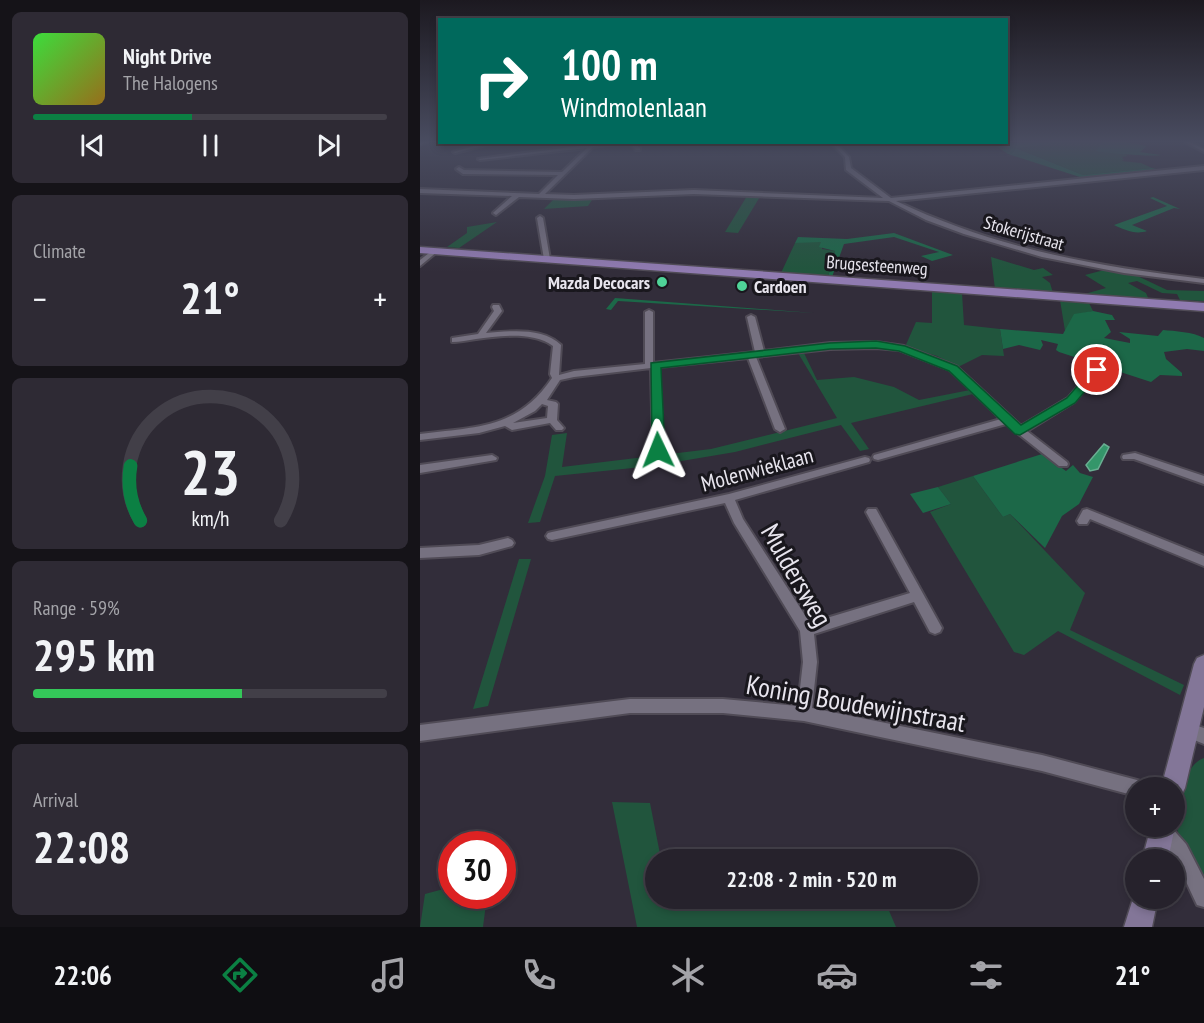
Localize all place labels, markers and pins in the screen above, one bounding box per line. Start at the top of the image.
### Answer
place label: Mazda Decocars [548,271,650,294]
marker: Mazda Decocars [655,275,669,289]
place label: Cardoen [754,275,807,298]
marker: Cardoen [735,279,749,293]
pin [1071,344,1122,395]

